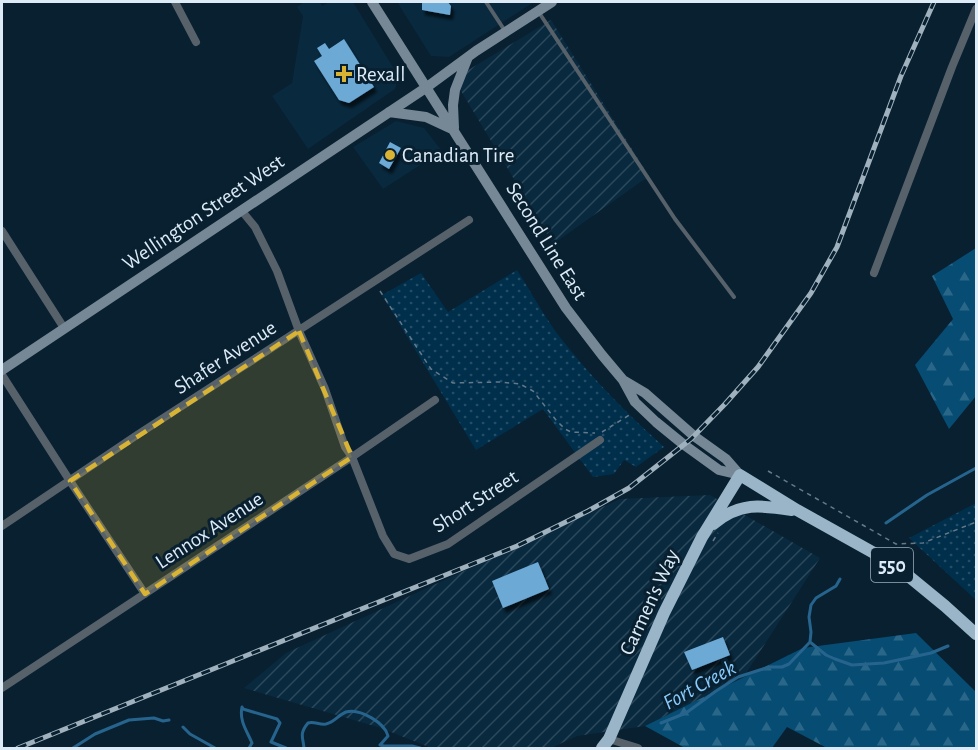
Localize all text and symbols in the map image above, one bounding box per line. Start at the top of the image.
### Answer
place label: Rexall [356,64,405,85]
marker: Rexall [337,67,351,81]
place label: Canadian Tire [402,145,515,166]
marker: Canadian Tire [383,148,397,162]
street label: Wellington Street West [119,150,288,274]
street label: Second Line East [502,179,591,304]
street label: Shafer Avenue [170,317,280,398]
street label: Short Street [429,466,522,537]
street label: Lennox Avenue [152,488,267,573]
street label: Carmen's Way [616,546,683,658]
road number: 550 [871,548,913,582]
water label: Fort Creek [659,656,740,714]

